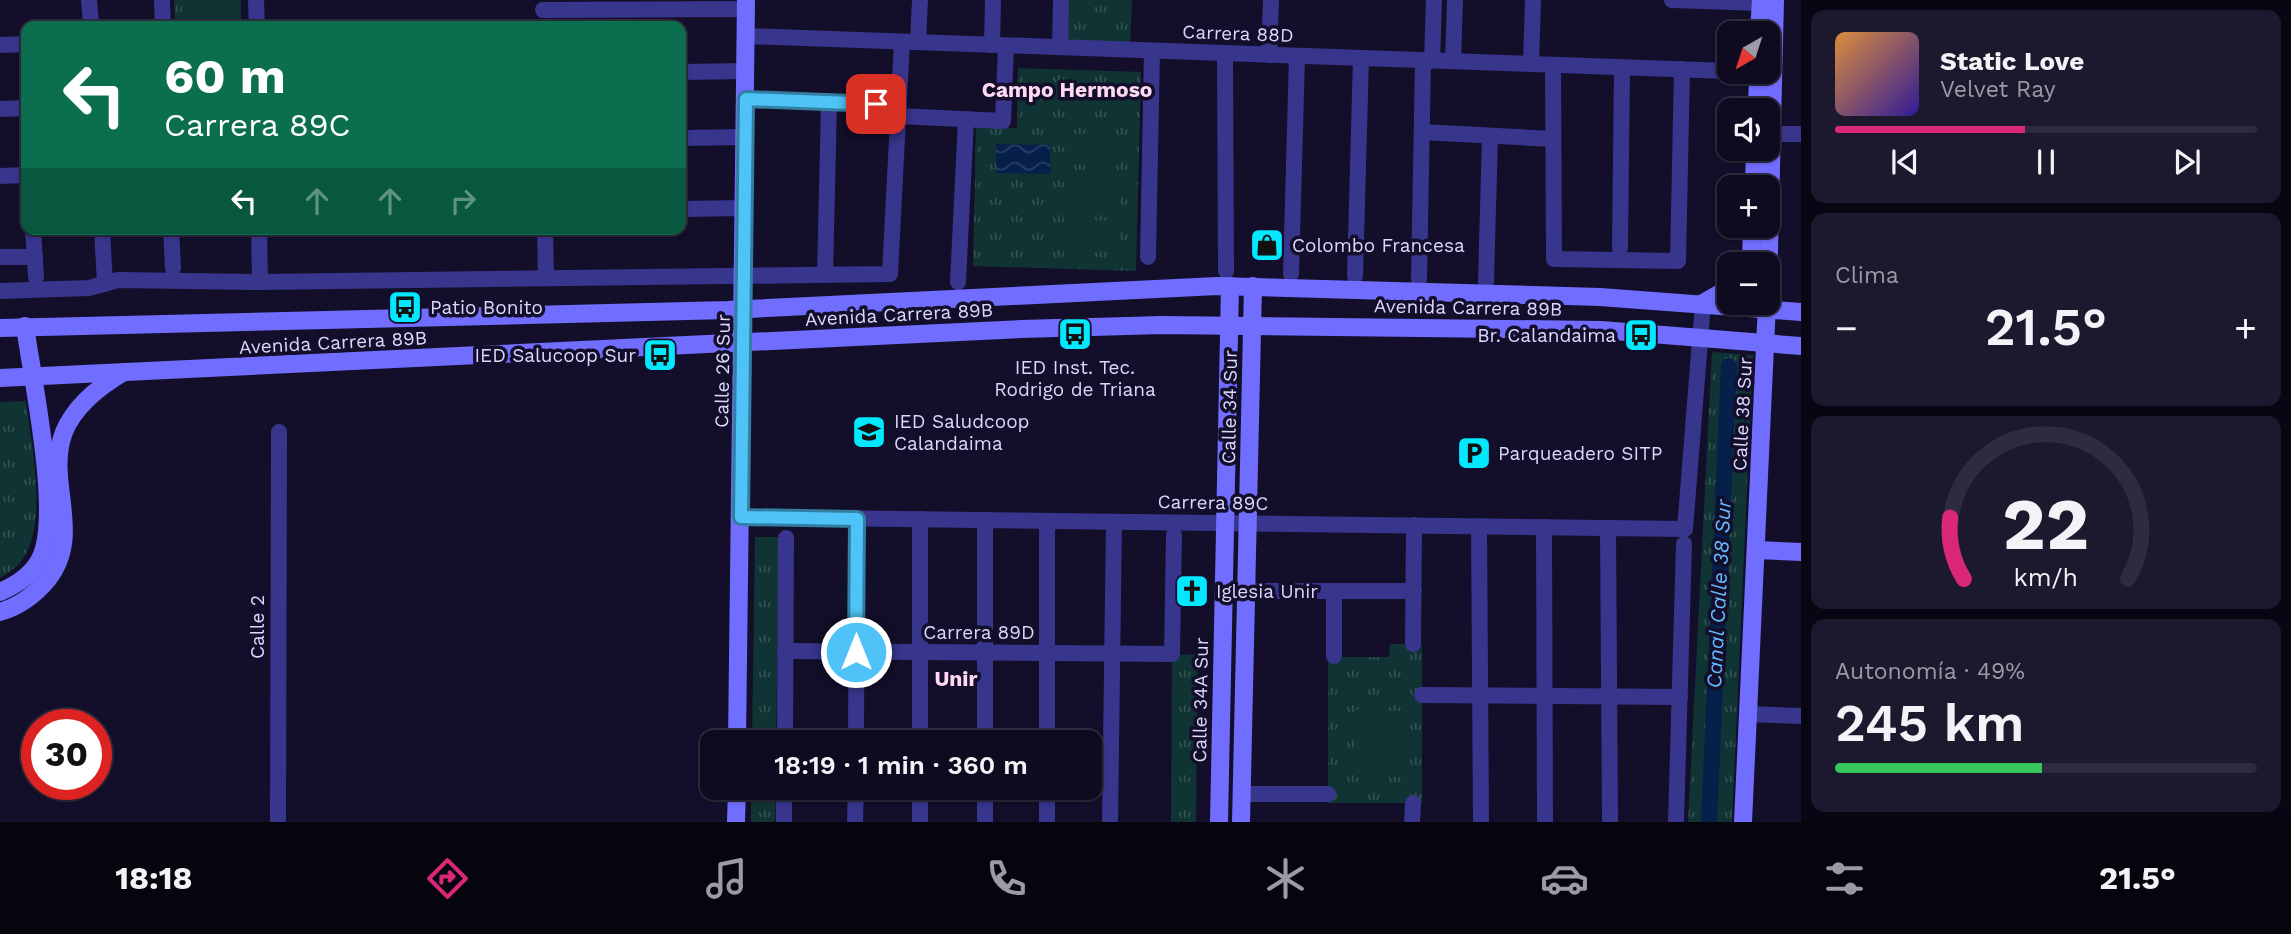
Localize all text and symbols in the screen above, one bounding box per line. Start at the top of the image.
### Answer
street label: Carrera 88D [1182,20,1294,47]
north arrow [1717,21,1780,84]
map controls [1717,21,1780,315]
text: Static Love [1940,46,2084,76]
text: 60 m [164,47,286,105]
icon: left [49,49,140,140]
pin [846,74,906,134]
text: Velvet Ray [1940,76,2056,103]
district label: Campo Hermoso [982,77,1152,102]
icon: arrive [857,85,895,123]
button: sound [1717,98,1780,161]
text: Carrera 89C [164,106,350,144]
icon: previous [1886,143,1924,181]
icon: pause [2027,143,2065,181]
icon: next [2168,143,2206,181]
button: + [1717,175,1780,238]
icon: left [225,182,263,220]
icon: ahead [298,182,336,220]
icon: ahead [371,182,409,220]
icon: right [444,182,482,220]
shop icon: Colombo Francesa [1248,226,1286,264]
place label: Colombo Francesa [1292,234,1465,257]
button: − [1717,252,1780,315]
text: Clima [1835,262,1899,289]
bus stop icon: Patio Bonito [386,288,424,326]
street label: Avenida Carrera 89B [1374,294,1562,321]
place label: Patio Bonito [430,296,543,319]
text: 21.5° [1985,297,2107,358]
street label: Avenida Carrera 89B [804,298,994,331]
text: − [1835,306,1858,350]
text: + [2234,306,2257,350]
street label: Calle 26 Sur [710,314,735,428]
bus stop icon: IED Inst. Tec. Rodrigo de Triana [1056,315,1094,353]
bus stop icon: Br. Calandaima [1622,316,1660,354]
place label: Br. Calandaima [1477,324,1616,347]
street label: Avenida Carrera 89B [238,326,428,359]
bus stop icon: IED Salucoop Sur [641,336,679,374]
place label: IED Salucoop Sur [474,344,636,367]
street label: Calle 34 Sur [1217,350,1242,464]
place label: IED Inst. Tec. Rodrigo de Triana [994,356,1156,401]
street label: Calle 38 Sur [1728,356,1757,471]
place label: IED Saludcoop Calandaima [894,410,1029,455]
school or university icon: IED Saludcoop Calandaima [850,413,888,451]
parking icon: Parqueadero SITP [1455,434,1493,472]
place label: Parqueadero SITP [1498,442,1662,465]
text: 22 [2003,481,2089,567]
street label: Carrera 89C [1157,490,1269,515]
water label: Canal Calle 38 Sur [1701,498,1736,689]
text: km/h [2014,562,2078,591]
church icon: Iglesia Unir [1173,572,1211,610]
place label: Iglesia Unir [1216,580,1318,603]
street label: Calle 2 [246,595,269,659]
position arrow [819,615,893,689]
street label: Carrera 89D [923,621,1035,644]
street label: Calle 34A Sur [1188,637,1213,763]
text: Autonomía · 49% [1835,658,2025,685]
district label: Unir [934,666,978,691]
text: 245 km [1835,693,2024,754]
speed limit sign: 30 [21,709,112,800]
text: 18:19 · 1 min · 360 m [774,750,1028,780]
icon: directions [423,854,472,903]
icon: music [702,854,751,903]
icon: phone [982,854,1031,903]
icon: climate [1261,854,1310,903]
icon: car [1540,854,1589,903]
icon: filters [1820,854,1869,903]
text: 18:18 [115,859,193,897]
text: 21.5° [2099,859,2176,897]

